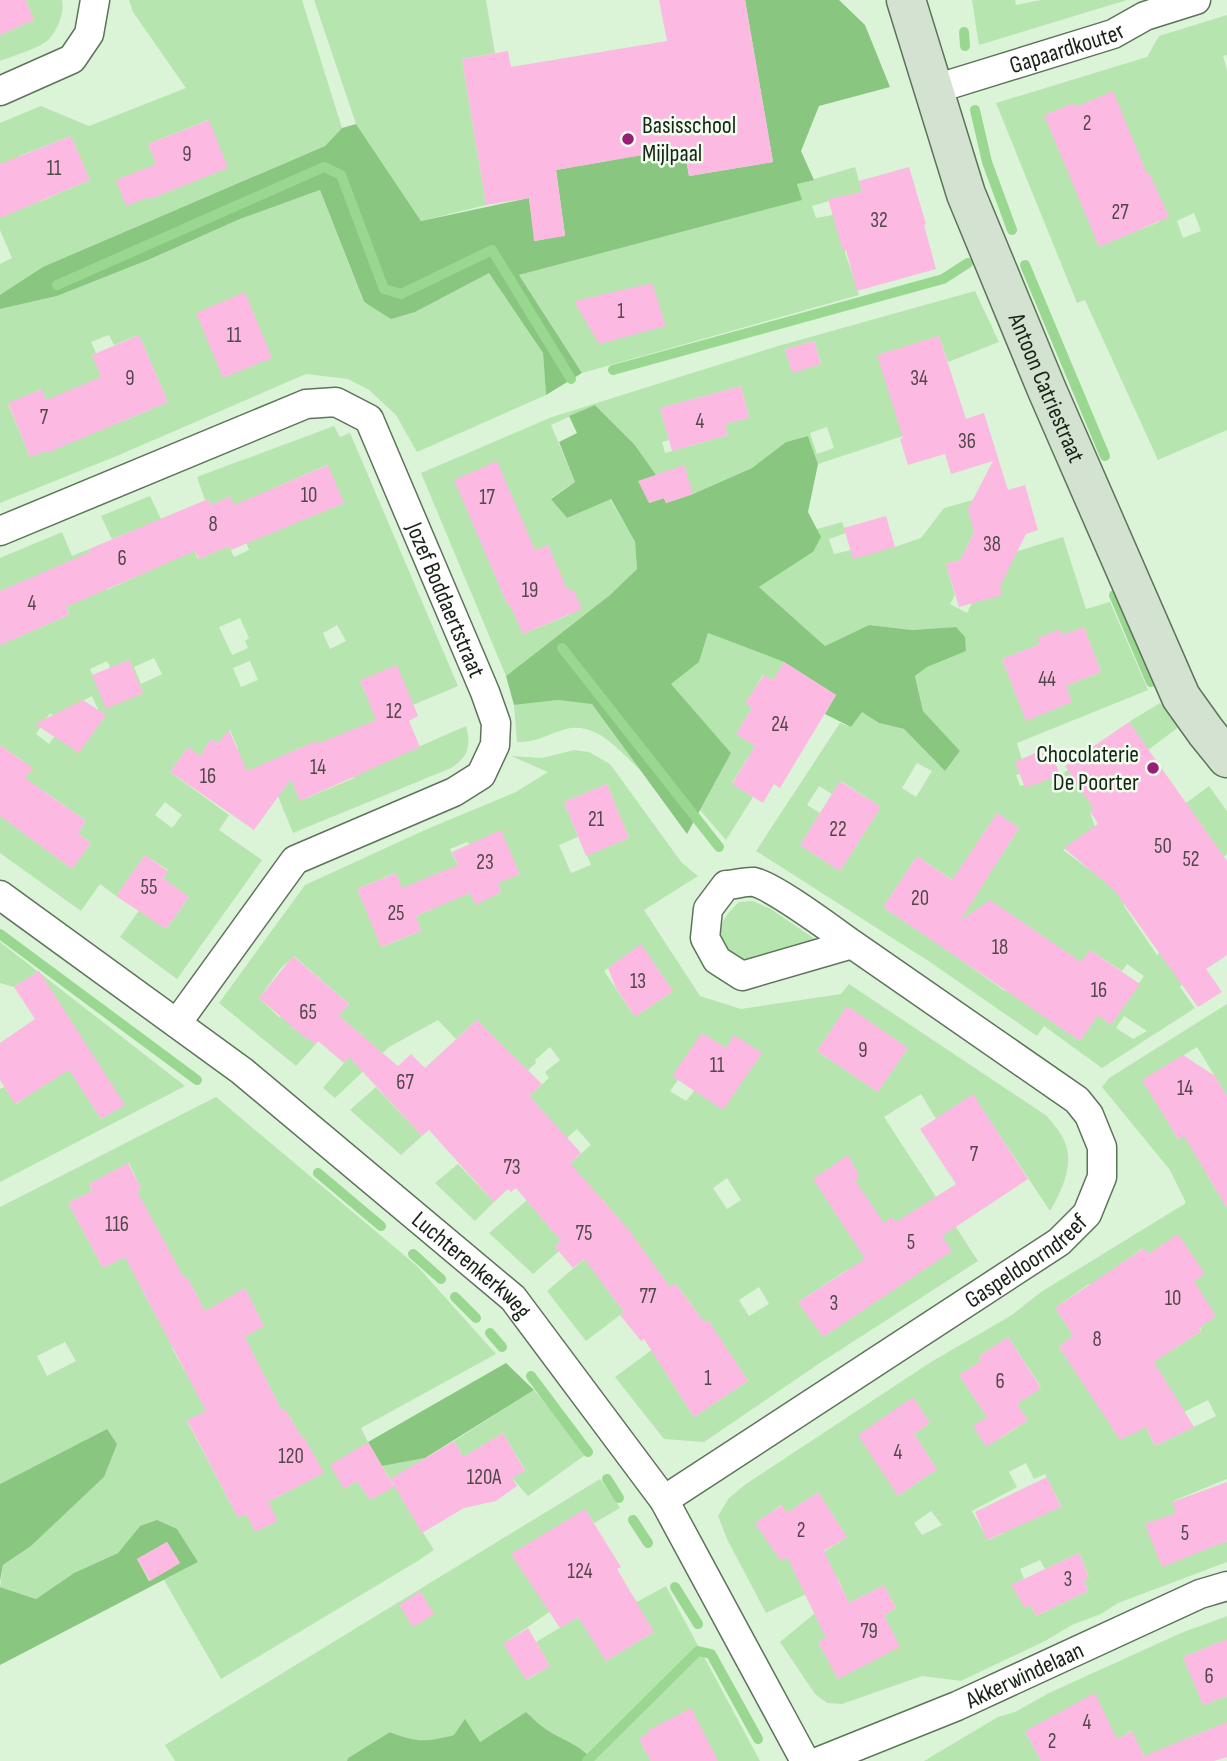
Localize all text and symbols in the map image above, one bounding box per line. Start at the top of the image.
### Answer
street label: Gapaardkouter [1006,16,1130,80]
place label: Basisschool Mijlpaal [642,111,736,168]
house number: 2 [1083,111,1091,136]
marker: Basisschool Mijlpaal [620,131,636,147]
house number: 9 [182,142,192,167]
house number: 11 [47,156,62,181]
house number: 27 [1111,200,1129,225]
house number: 32 [870,208,888,233]
house number: 1 [617,299,625,324]
street label: Antoon Catriestraat [1002,308,1091,467]
house number: 11 [227,323,242,348]
house number: 9 [125,366,135,391]
house number: 34 [910,366,928,391]
house number: 7 [40,405,49,430]
house number: 4 [696,409,705,434]
house number: 36 [958,429,976,454]
house number: 10 [301,483,317,508]
house number: 17 [479,485,495,510]
house number: 8 [208,512,218,537]
street label: Jozef Boddaertstraat [400,517,492,682]
house number: 38 [983,532,1001,557]
house number: 6 [117,546,127,571]
house number: 19 [522,578,538,603]
house number: 4 [28,591,37,616]
house number: 44 [1038,667,1056,692]
house number: 12 [386,699,402,724]
house number: 24 [771,712,789,737]
place label: Chocolaterie De Poorter [1036,740,1139,797]
house number: 14 [310,755,326,780]
marker: Chocolaterie De Poorter [1145,760,1161,776]
house number: 16 [200,764,216,789]
house number: 21 [588,807,605,832]
house number: 22 [829,817,847,842]
house number: 50 [1154,834,1172,859]
house number: 52 [1182,847,1200,872]
house number: 23 [476,850,494,875]
house number: 55 [141,875,157,900]
house number: 20 [911,886,929,911]
house number: 25 [387,901,405,926]
house number: 18 [992,935,1008,960]
house number: 13 [630,969,646,994]
house number: 16 [1091,978,1107,1003]
house number: 65 [299,1000,317,1025]
house number: 9 [858,1038,868,1063]
house number: 11 [710,1053,725,1078]
house number: 67 [396,1070,414,1095]
house number: 14 [1177,1076,1193,1101]
house number: 7 [970,1142,979,1167]
house number: 73 [503,1155,521,1180]
street label: Luchterenkerkweg [406,1205,538,1324]
street label: Gaspeldoorndreef [959,1207,1094,1314]
house number: 116 [105,1212,129,1237]
house number: 75 [576,1221,592,1246]
house number: 5 [907,1230,915,1255]
house number: 77 [640,1284,657,1309]
house number: 10 [1165,1286,1181,1311]
house number: 3 [830,1291,838,1316]
house number: 8 [1092,1327,1102,1352]
house number: 1 [704,1366,712,1391]
house number: 6 [995,1369,1005,1394]
house number: 4 [894,1440,903,1465]
house number: 120 [278,1444,304,1469]
house number: 120A [467,1465,502,1490]
house number: 2 [797,1518,805,1543]
house number: 5 [1181,1521,1189,1546]
house number: 124 [568,1559,593,1584]
house number: 3 [1064,1567,1072,1592]
house number: 79 [860,1619,878,1644]
street label: Akkerwindelaan [960,1635,1088,1715]
house number: 6 [1204,1664,1214,1689]
house number: 4 [1083,1710,1092,1735]
house number: 2 [1048,1729,1056,1754]

